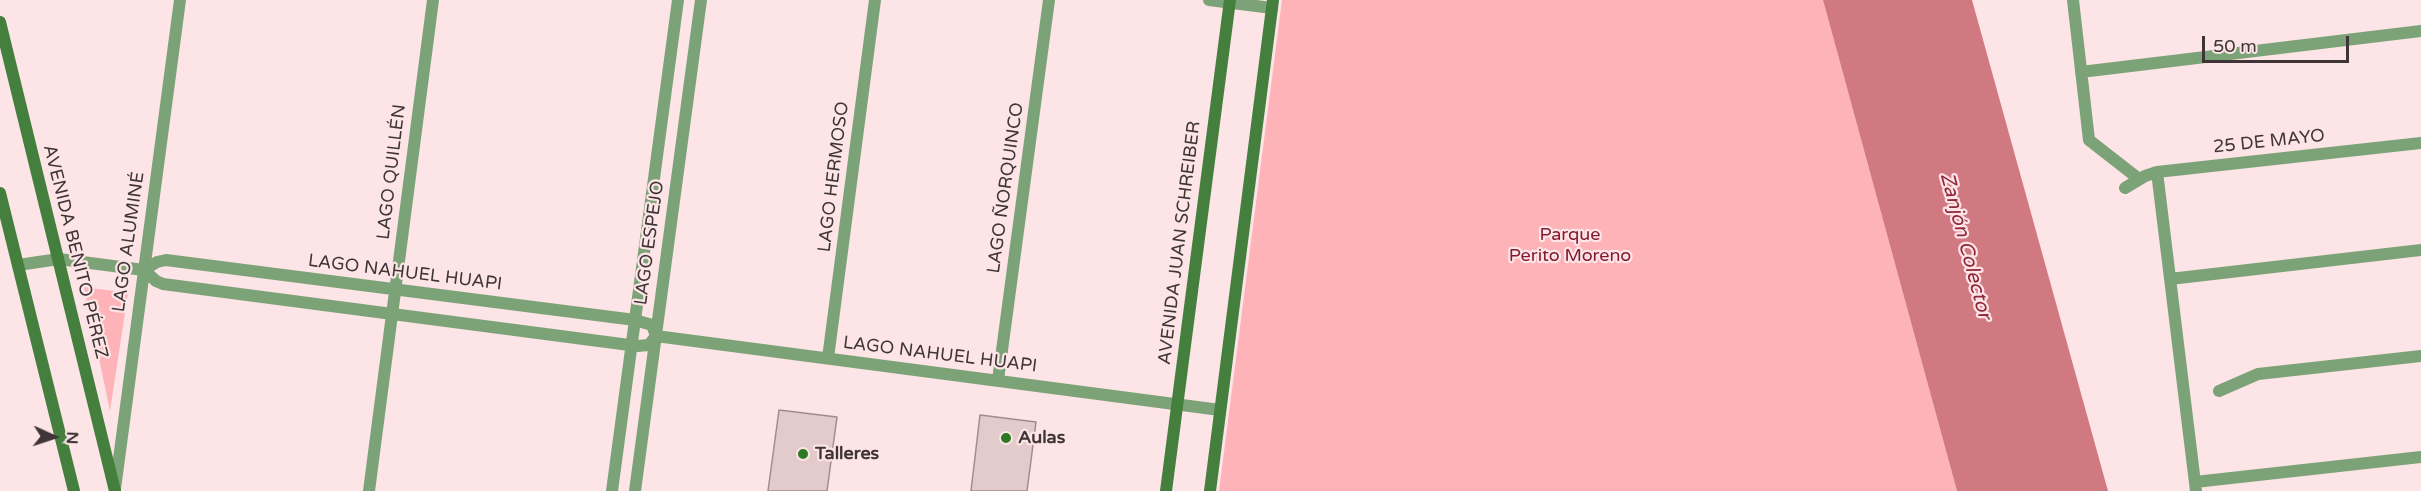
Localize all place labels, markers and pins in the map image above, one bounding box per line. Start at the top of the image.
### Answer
place label: Aulas [1018,427,1065,449]
marker: Aulas [999,431,1013,445]
place label: Talleres [815,443,879,465]
marker: Talleres [796,447,810,461]

